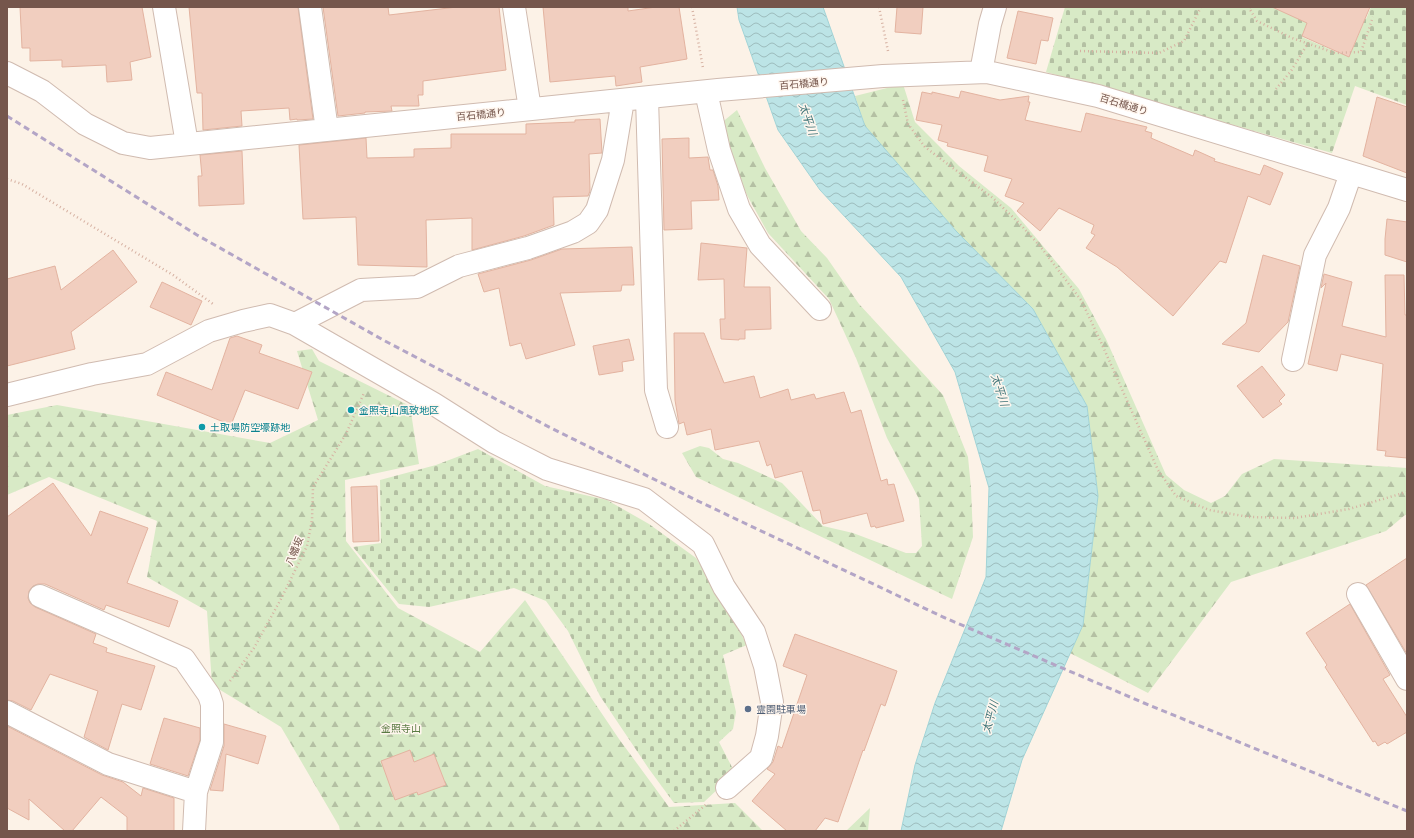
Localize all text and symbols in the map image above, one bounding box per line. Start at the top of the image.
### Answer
street label: 百石橋通り [779,76,829,91]
street label: 百石橋通り [1098,92,1149,117]
water label: 太平川 [797,101,819,137]
street label: 百石橋通り [456,106,506,123]
water label: 太平川 [989,372,1011,408]
marker: 金照寺山風致地区 [346,405,356,415]
place label: 金照寺山風致地区 [359,405,439,416]
marker: 土取場防空壕跡地 [197,422,207,432]
place label: 土取場防空壕跡地 [210,422,291,433]
street label: 八幡坂 [284,535,305,567]
water label: 太平川 [980,699,1000,734]
marker: 霊園駐車場 [743,704,753,714]
place label: 霊園駐車場 [756,704,806,715]
park label: 金照寺山 [381,723,421,734]

